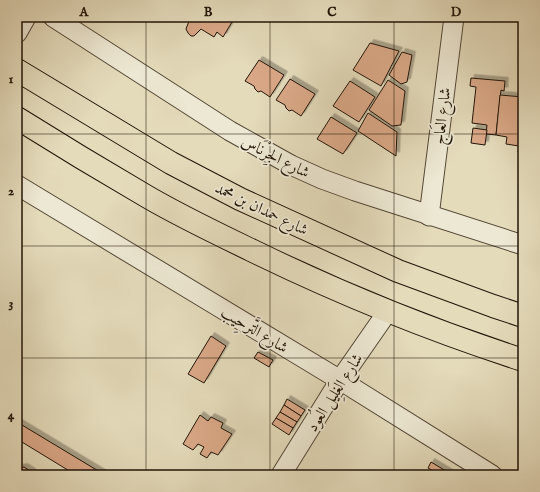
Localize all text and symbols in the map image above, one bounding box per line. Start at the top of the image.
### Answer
text: A [79,4,90,21]
text: B [204,4,213,21]
text: C [327,4,337,21]
text: D [451,4,462,21]
text: 1 [9,71,14,88]
street label: شارع العَاج [427,86,459,146]
street label: شارع الجِرْنَاس [236,129,314,185]
street label: شارع حمدان بن محمد [210,179,311,243]
text: 2 [8,183,14,200]
text: 3 [9,295,14,312]
street label: شارع التَّرحِيب [216,299,294,360]
street label: شارع الغَلِيل العُود [299,348,370,437]
text: 4 [8,407,15,424]

